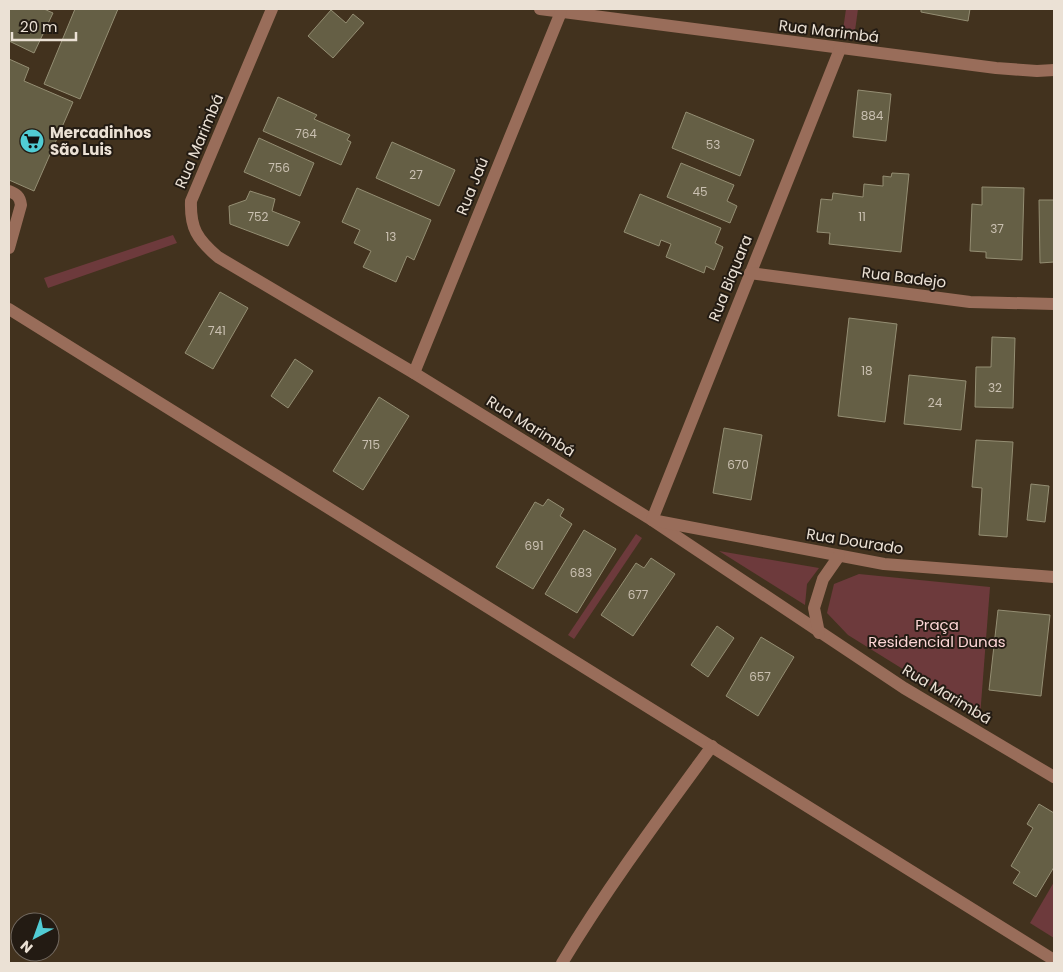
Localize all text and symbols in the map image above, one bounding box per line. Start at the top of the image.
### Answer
scale bar [12,10,76,42]
street label: Rua Marimbá [778,14,880,48]
text: 20 m [20,16,58,37]
street label: Rua Marimbá [170,90,228,192]
house number: 884 [861,107,884,124]
place label: Mercadinhos São Luis [50,122,151,160]
house number: 764 [295,125,317,142]
supermarket icon: Mercadinhos São Luis [19,128,45,154]
house number: 53 [706,136,720,153]
street label: Rua Jaú [451,154,493,218]
house number: 756 [268,159,290,176]
house number: 27 [409,166,423,183]
house number: 45 [692,183,708,200]
house number: 752 [248,208,269,225]
house number: 11 [858,208,866,225]
house number: 37 [990,220,1004,237]
house number: 13 [386,228,396,245]
street label: Rua Biquara [703,232,757,324]
street label: Rua Badejo [861,261,947,293]
house number: 741 [208,322,226,339]
house number: 18 [861,362,873,379]
house number: 32 [988,379,1002,396]
street label: Rua Marimbá [483,390,579,462]
house number: 24 [928,394,943,411]
house number: 715 [362,436,380,453]
house number: 670 [727,456,749,473]
street label: Rua Dourado [805,523,905,559]
house number: 691 [524,537,544,554]
house number: 683 [570,564,592,581]
house number: 677 [628,586,649,603]
park label: Praça Residencial Dunas [868,614,1006,652]
street label: Rua Marimbá [898,659,996,729]
house number: 657 [749,668,771,685]
north arrow [10,912,60,962]
text: N [16,936,37,958]

